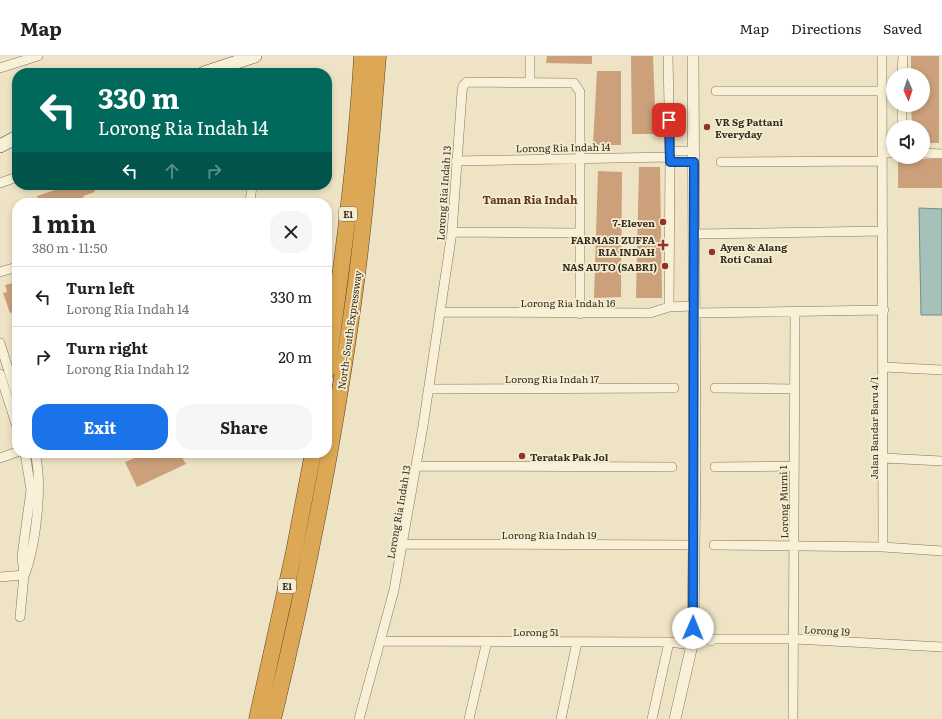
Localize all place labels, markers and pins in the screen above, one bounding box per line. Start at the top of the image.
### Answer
pin [652,103,686,137]
place label: VR Sg Pattani Everyday [715,114,783,141]
marker: VR Sg Pattani Everyday [702,122,712,132]
place label: 7-Eleven [613,215,655,230]
marker: 7-Eleven [658,217,668,227]
place label: FARMASI ZUFFA RIA INDAH [571,232,655,259]
place label: Ayen & Alang Roti Canai [720,239,788,266]
marker: FARMASI ZUFFA RIA INDAH [658,240,668,250]
marker: Ayen & Alang Roti Canai [707,247,717,257]
place label: NAS AUTO (SABRI) [562,259,657,274]
marker: NAS AUTO (SABRI) [660,261,670,271]
place label: Teratak Pak Jol [530,449,609,464]
marker: Teratak Pak Jol [517,451,527,461]

